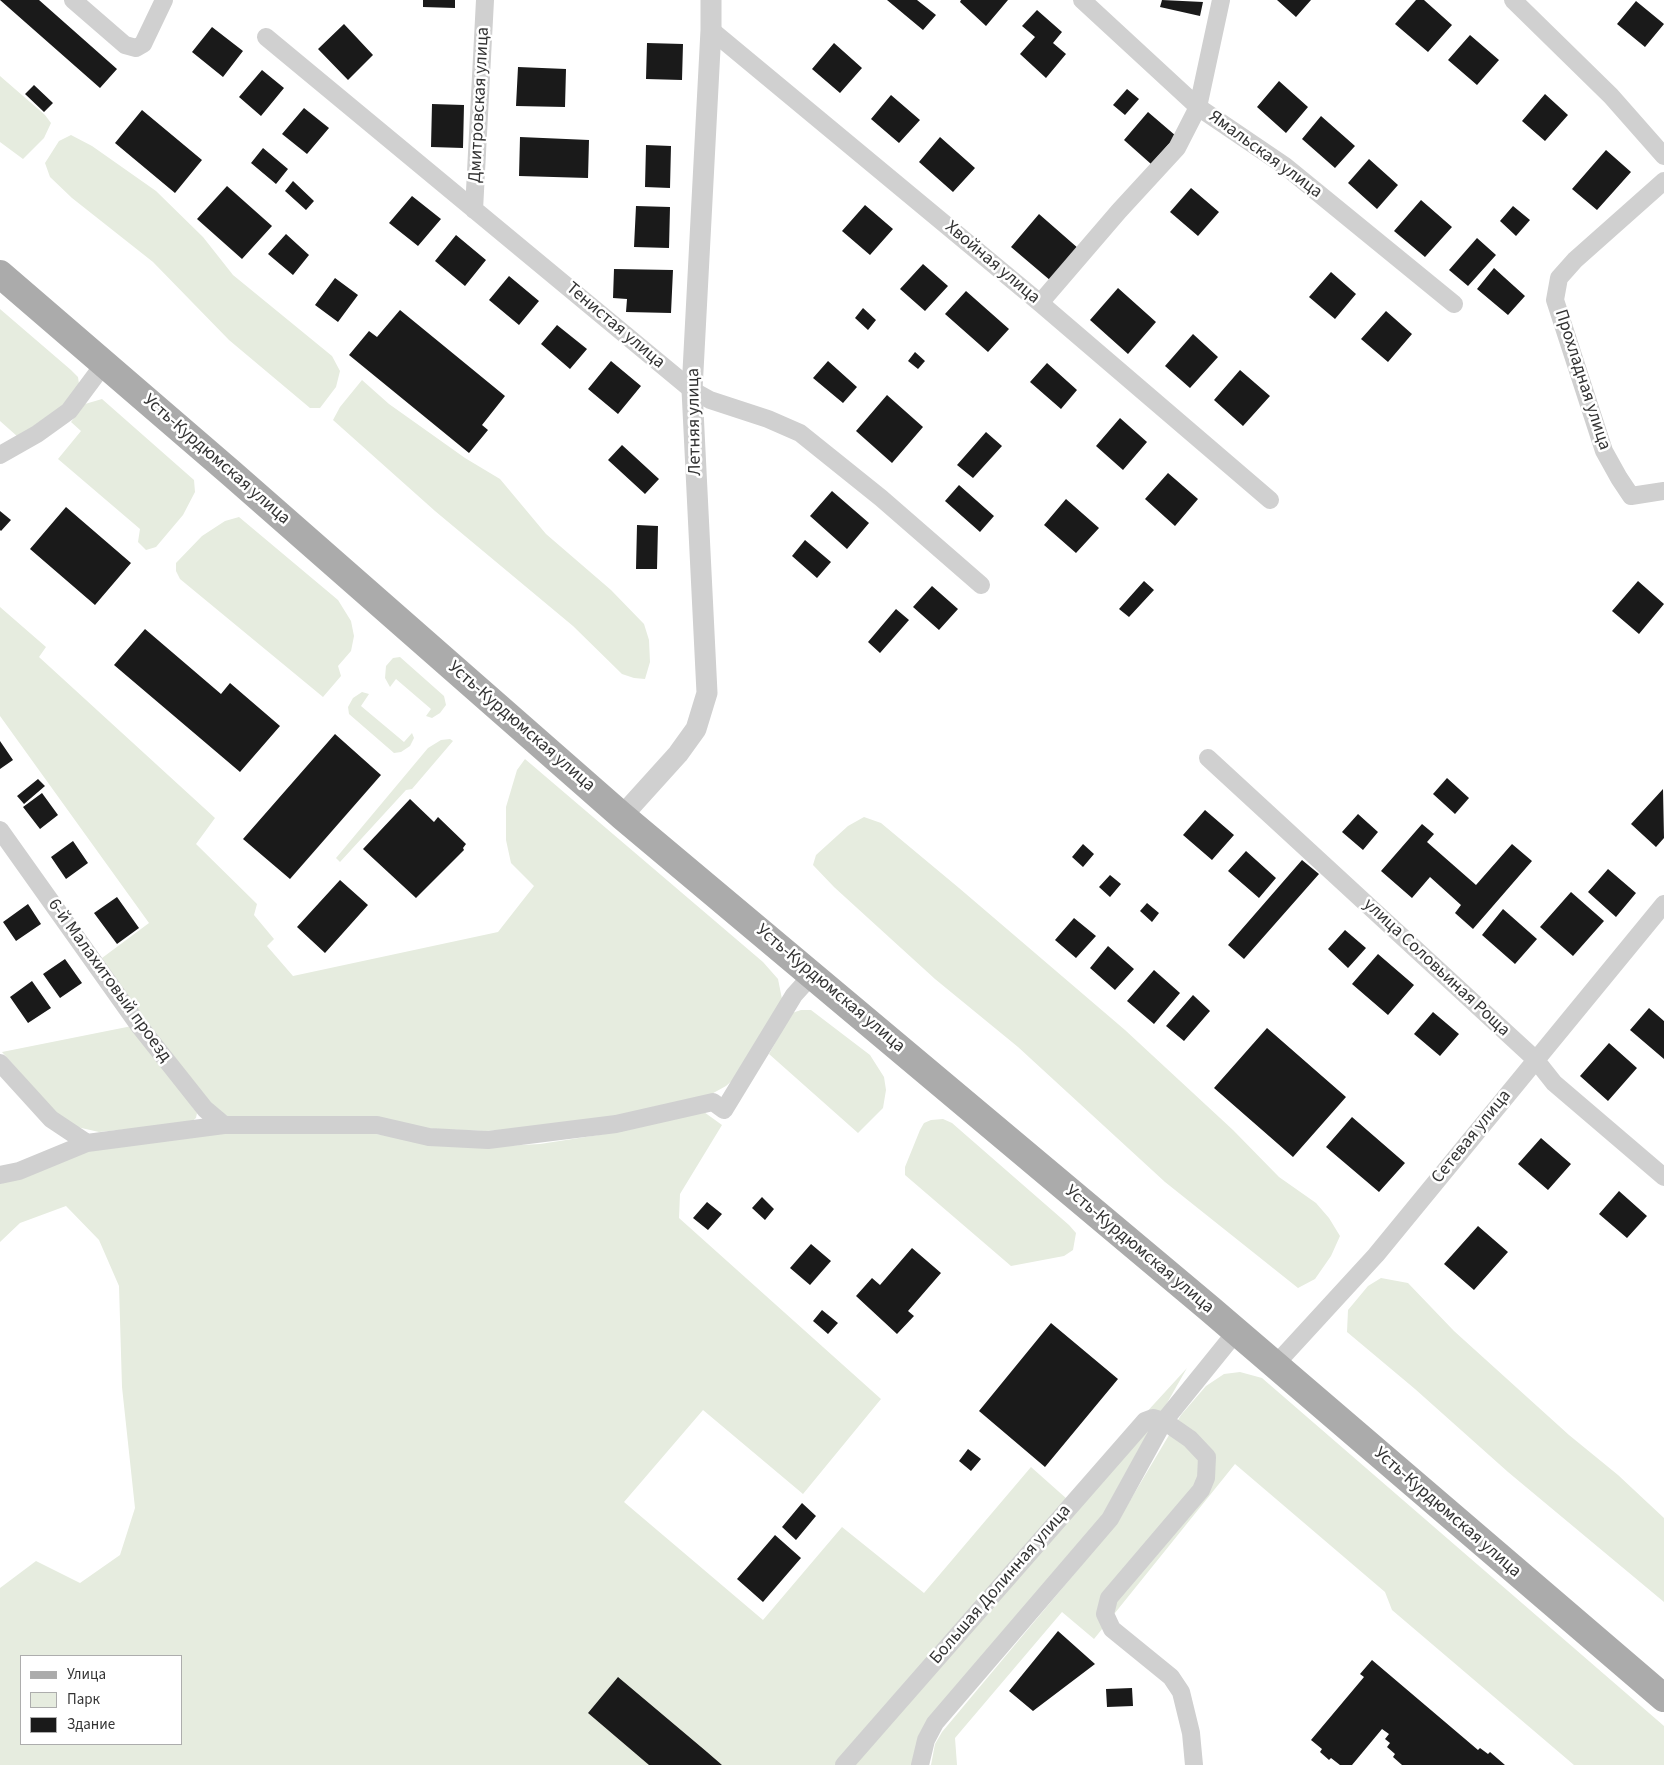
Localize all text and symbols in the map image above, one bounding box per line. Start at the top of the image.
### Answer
street label: Дмитровская улица [465,26,495,184]
street label: Ямальская улица [1204,106,1326,204]
street label: Хвойная улица [940,217,1044,309]
street label: Тенистая улица [561,278,669,374]
street label: Прохладная улица [1549,307,1615,453]
street label: Летняя улица [683,368,707,476]
street label: Усть-Курдюмская улица [138,390,294,530]
street label: Усть-Курдюмская улица [443,657,599,797]
street label: улица Соловьиная Роща [1358,894,1514,1042]
street label: 6-й Малахитовый проезд [42,895,176,1067]
street label: Усть-Курдюмская улица [751,920,909,1058]
street label: Сетевая улица [1428,1086,1516,1188]
street label: Усть-Курдюмская улица [1060,1181,1218,1319]
street label: Усть-Курдюмская улица [1369,1443,1525,1583]
street label: Большая Долинная улица [926,1501,1076,1669]
legend [20,1655,182,1745]
text: Улица [67,1664,106,1685]
text: Парк [67,1689,100,1710]
text: Здание [67,1714,115,1735]

